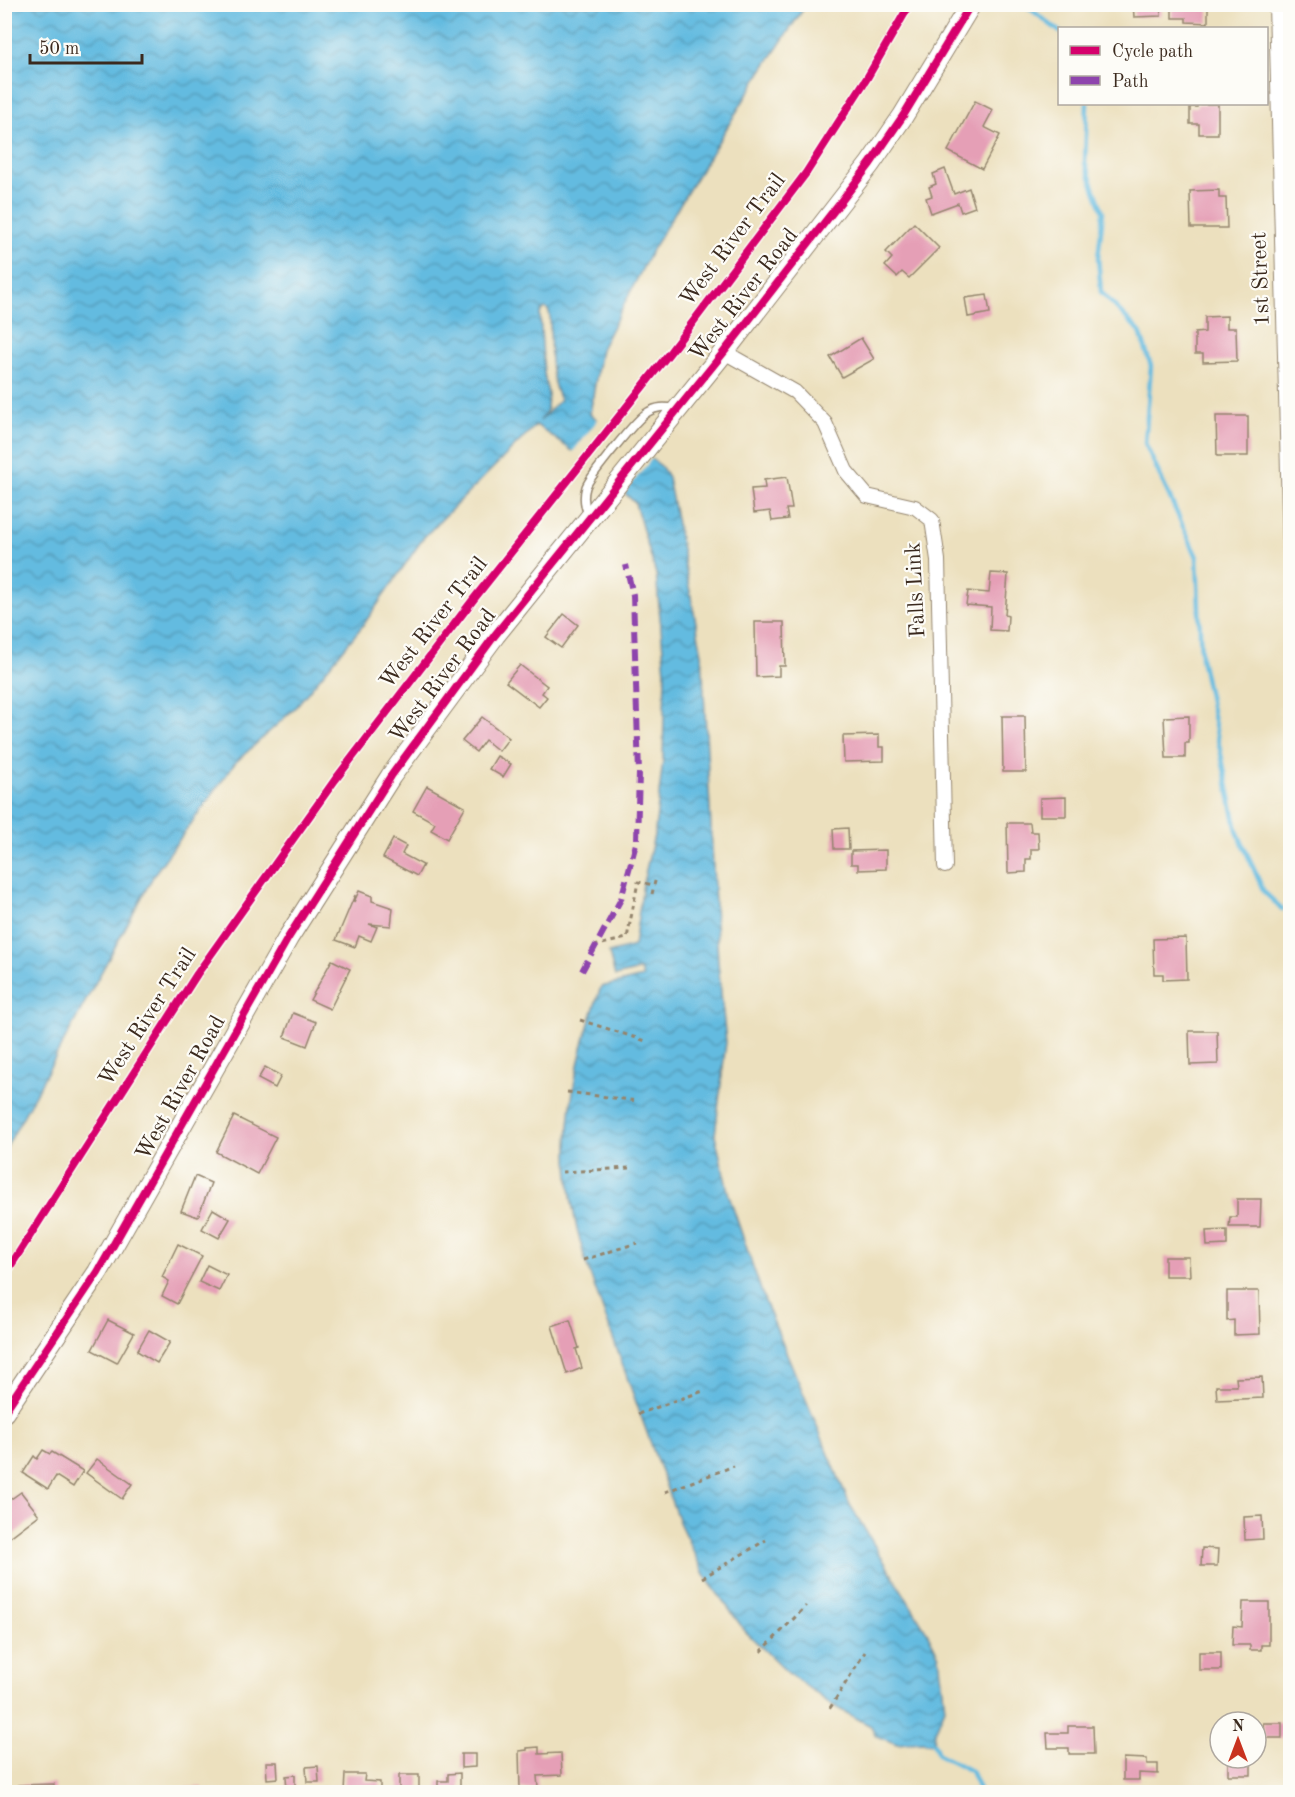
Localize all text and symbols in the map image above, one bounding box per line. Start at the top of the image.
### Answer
scale bar [30,27,142,65]
legend [1058,27,1268,105]
text: 50 m [39,40,79,58]
text: Cycle path [1112,43,1193,61]
text: Path [1112,73,1149,91]
street label: West River Trail [676,169,790,311]
street label: West River Road [686,225,802,365]
street label: 1st Street [1248,231,1274,327]
street label: Falls Link [903,542,929,638]
street label: West River Trail [376,553,492,693]
street label: West River Road [386,605,500,747]
street label: West River Trail [95,944,201,1090]
street label: West River Road [132,1012,230,1164]
north arrow [1208,1710,1268,1770]
text: N [1232,1719,1245,1735]

